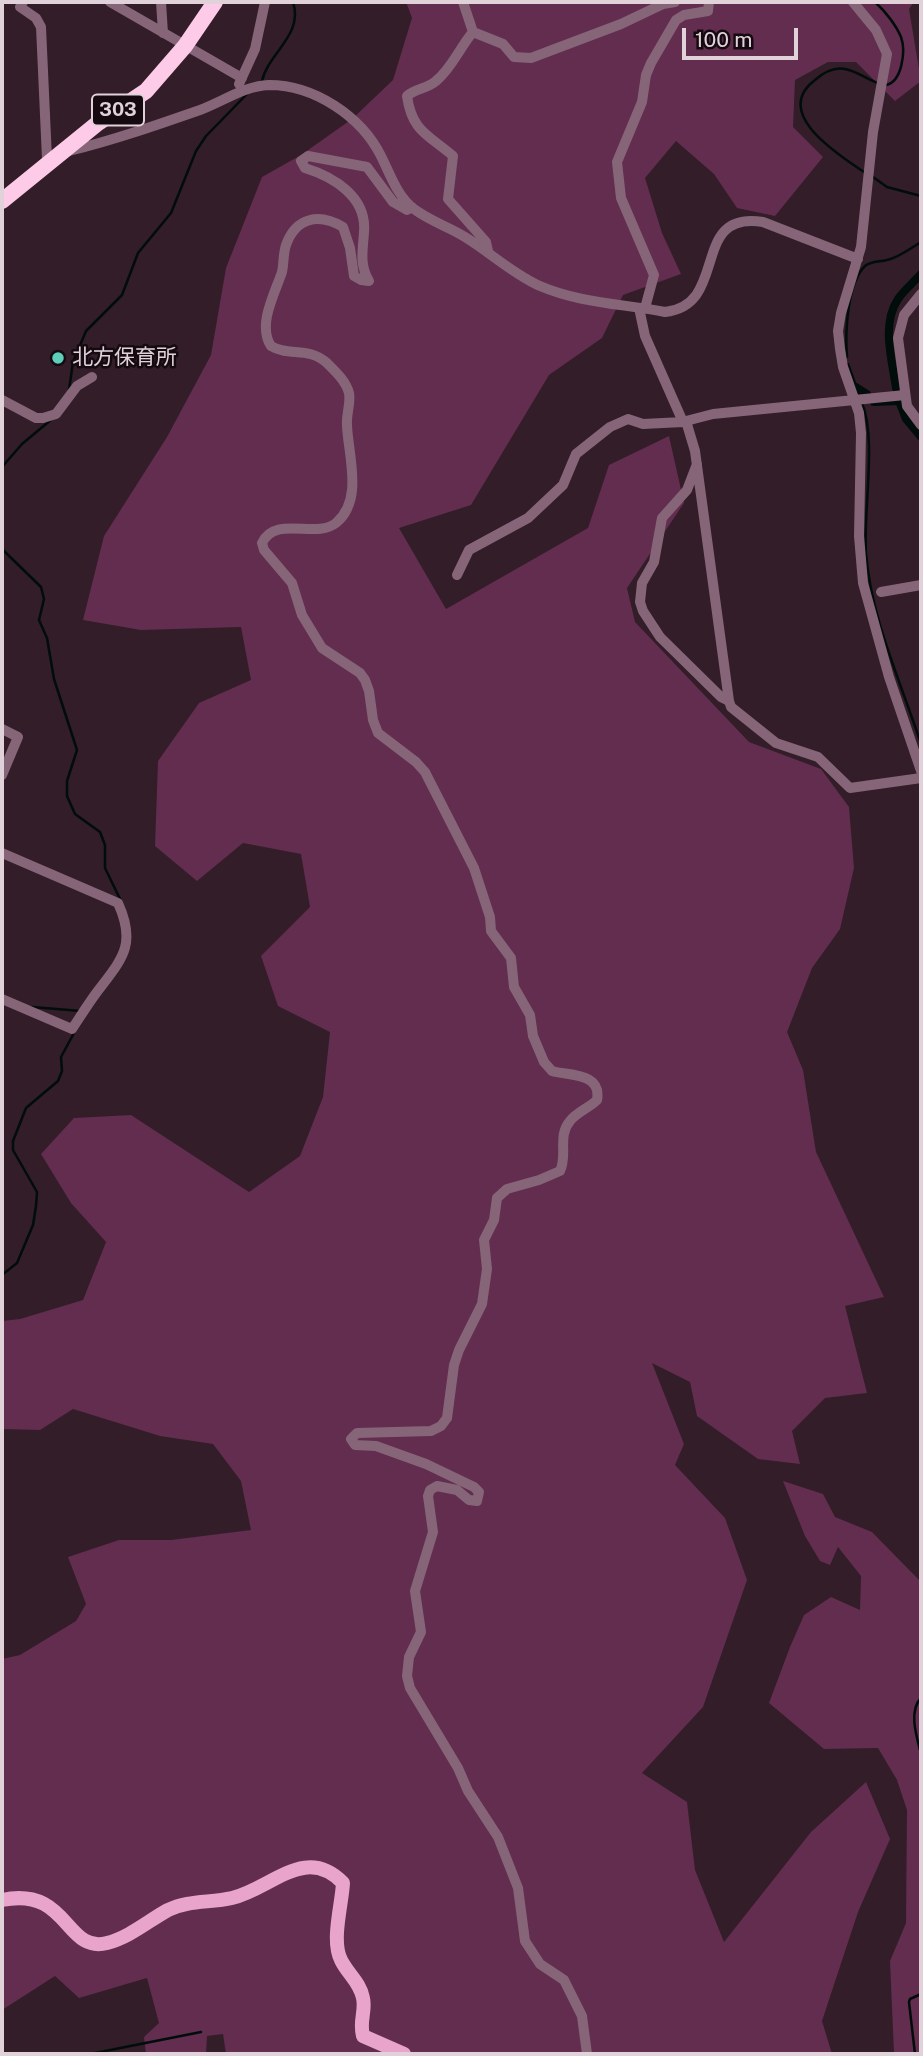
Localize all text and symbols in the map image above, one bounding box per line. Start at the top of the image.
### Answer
scale bar [685,14,800,58]
text: 100 m [695,27,752,52]
road number: 303 [92,94,144,125]
place label: 北方保育所 [72,345,177,371]
marker: 北方保育所 [50,350,66,366]

